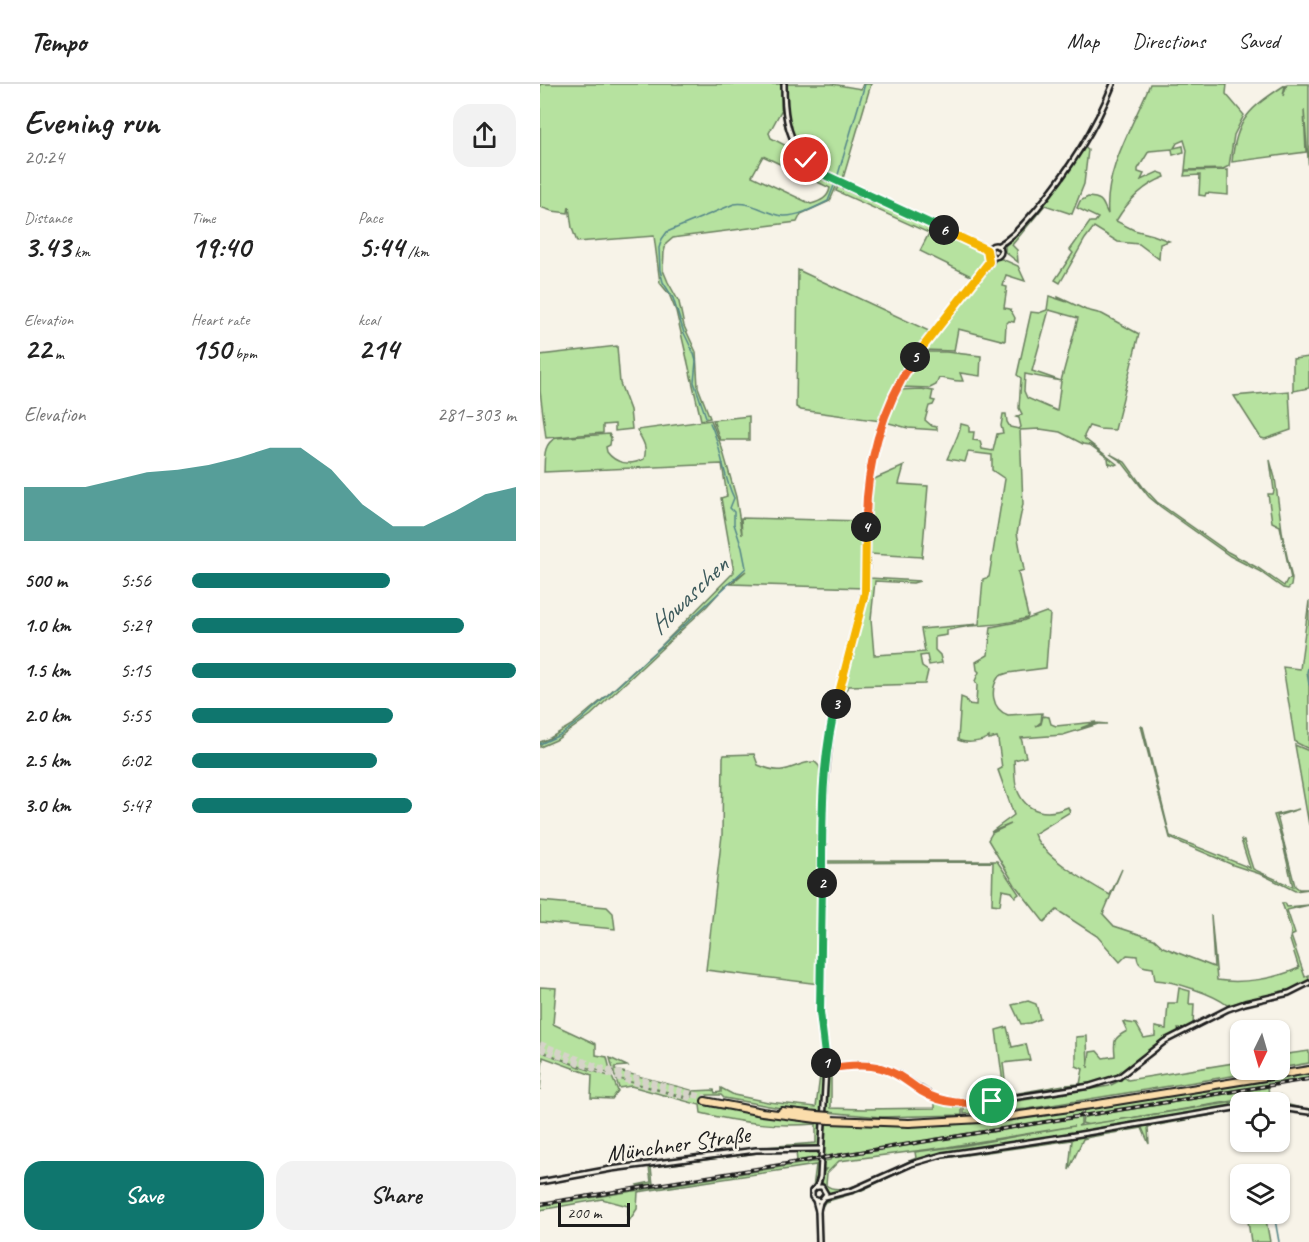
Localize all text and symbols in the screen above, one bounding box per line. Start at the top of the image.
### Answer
text: Tempo [30,24,86,59]
text: Map [1067,28,1099,54]
text: Directions [1132,28,1205,54]
text: Saved [1238,28,1279,54]
text: Evening run [24,101,159,143]
button: share [453,104,516,167]
pin [780,134,831,185]
icon: check [789,143,822,176]
text: 20:24 [24,145,64,170]
text: Distance [24,208,72,228]
text: Time [191,208,215,228]
text: Pace [358,208,383,228]
pin: 6 [929,215,959,245]
text: 6 [940,220,948,240]
text: 3.43 [24,228,70,266]
text: 19:40 [191,228,251,266]
text: 5:44 [358,228,404,266]
text: km [70,242,90,262]
text: /km [404,242,429,262]
text: Elevation [24,310,73,330]
text: Heart rate [191,310,249,330]
text: kcal [358,310,379,330]
text: 22 [24,330,51,368]
text: 150 [191,330,231,368]
text: 214 [358,330,399,368]
pin: 5 [900,342,930,372]
text: m [51,344,64,364]
text: bpm [231,344,257,364]
text: 5 [912,347,918,367]
text: Elevation [24,402,86,427]
text: 281–303 m [437,402,516,427]
pin: 4 [851,512,881,542]
text: 4 [862,517,870,537]
water label: Howaschen [642,548,737,641]
text: 500 m [24,568,67,593]
text: 5:56 [120,568,151,593]
text: 1.0 km [24,613,71,638]
text: 5:29 [120,613,151,638]
text: 1.5 km [24,658,70,683]
text: 5:15 [120,658,151,683]
pin: 3 [821,689,851,719]
text: 3 [832,694,840,714]
text: 2.0 km [24,703,71,728]
text: 5:55 [120,703,151,728]
text: 2.5 km [24,748,70,773]
text: 6:02 [120,748,151,773]
text: 3.0 km [24,793,71,818]
text: 5:47 [120,793,151,818]
pin: 2 [807,868,837,898]
text: 2 [818,873,826,893]
north arrow [1230,1020,1290,1080]
map controls [1230,1020,1290,1224]
pin: 1 [811,1048,841,1078]
text: 1 [822,1053,830,1073]
pin [966,1075,1017,1126]
icon: arrive [975,1084,1008,1117]
button: locate [1230,1092,1290,1152]
street label: Münchner Straße [604,1119,754,1169]
button: Save [24,1161,264,1230]
button: Share [276,1161,516,1230]
button: layers [1230,1164,1290,1224]
scale bar [558,1200,630,1228]
text: 200 m [567,1203,601,1223]

